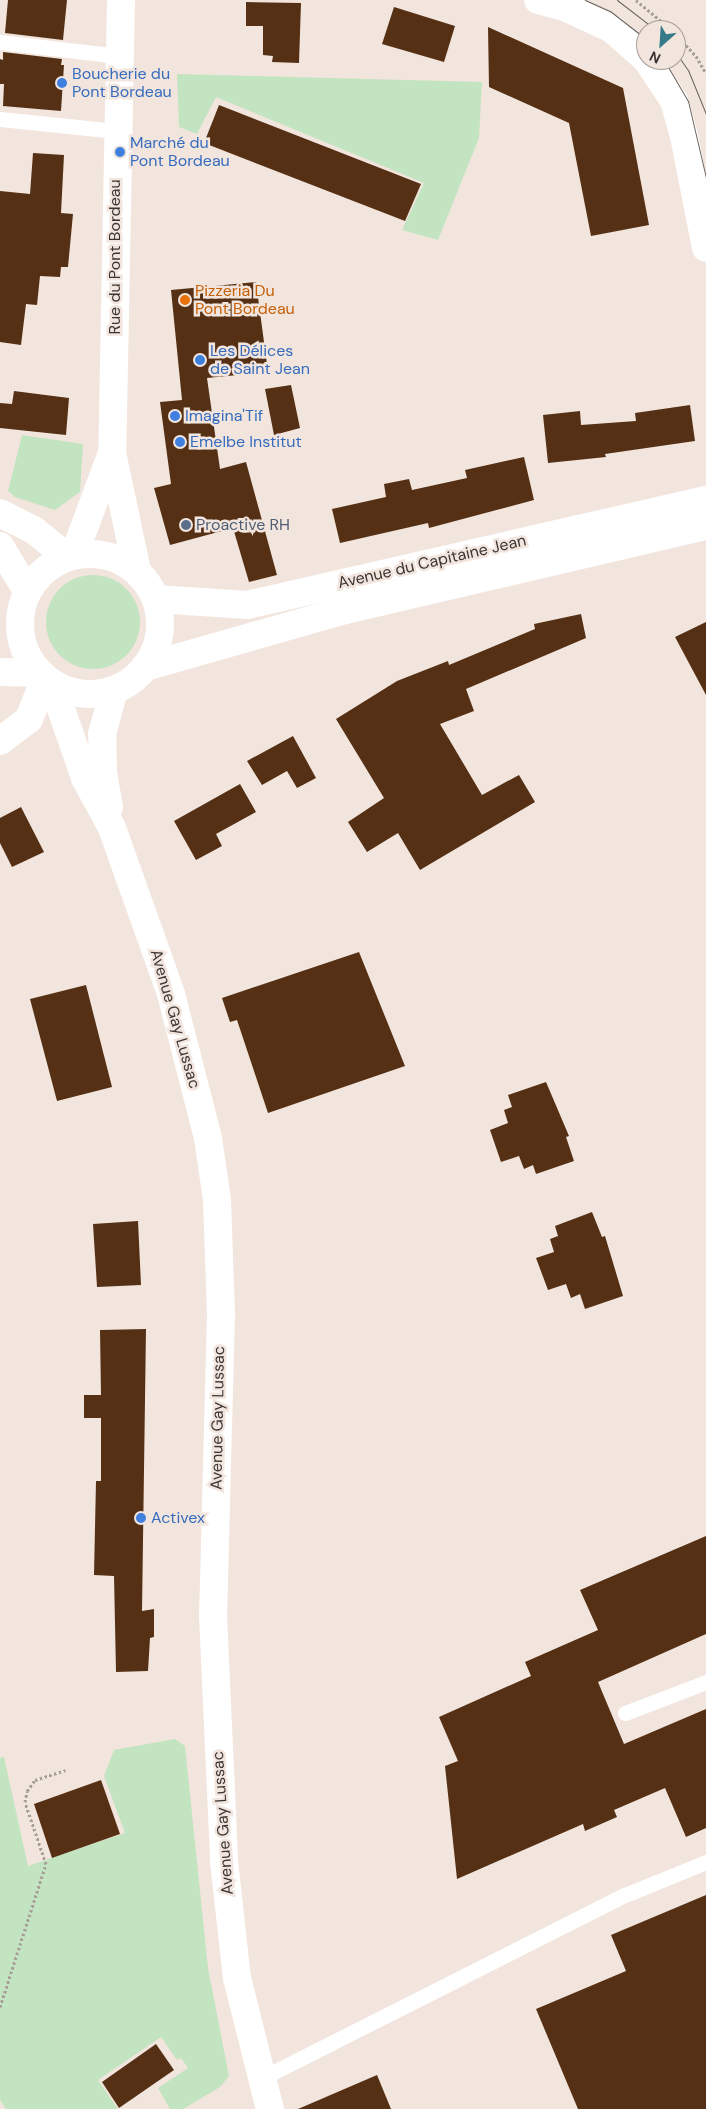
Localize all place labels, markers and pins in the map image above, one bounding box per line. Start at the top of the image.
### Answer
place label: Boucherie du Pont Bordeau [72,64,172,102]
marker: Boucherie du Pont Bordeau [56,77,68,89]
place label: Marché du Pont Bordeau [130,133,230,171]
marker: Marché du Pont Bordeau [114,146,126,158]
place label: Pizzeria Du Pont Bordeau [195,281,295,319]
marker: Pizzeria Du Pont Bordeau [179,294,191,306]
place label: Les Délices de Saint Jean [210,341,310,379]
marker: Les Délices de Saint Jean [194,354,206,366]
place label: Imagina'Tif [185,406,263,426]
marker: Imagina'Tif [169,410,181,422]
place label: Emelbe Institut [190,432,302,452]
marker: Emelbe Institut [174,436,186,448]
place label: Proactive RH [196,515,290,535]
marker: Proactive RH [180,519,192,531]
place label: Activex [151,1508,205,1528]
marker: Activex [135,1512,147,1524]

